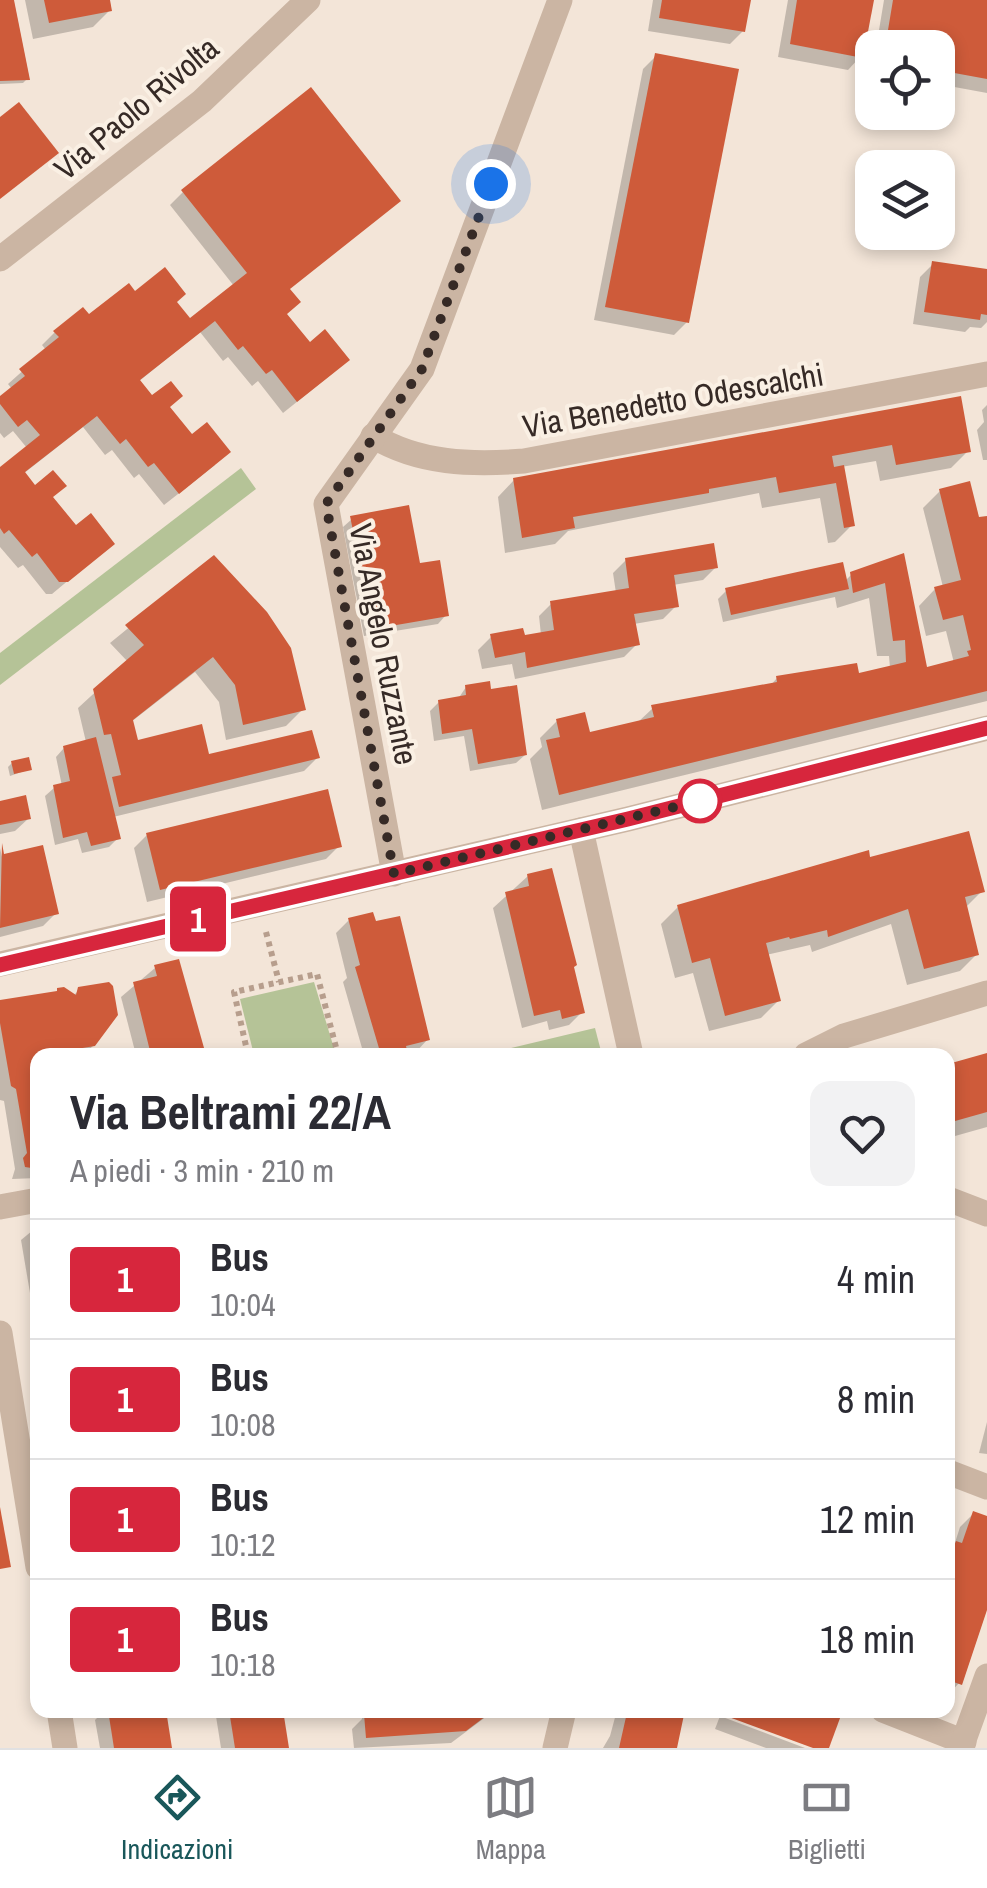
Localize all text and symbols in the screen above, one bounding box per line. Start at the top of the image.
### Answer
street label: Via Paolo Rivolta [45,26,228,189]
map controls [855,30,955,250]
button: locate [855,30,955,130]
button: layers [855,150,955,250]
your location [466,159,516,209]
street label: Via Benedetto Odescalchi [519,352,827,448]
street label: Via Angelo Ruzzante [340,520,428,768]
unlabelled marker [679,780,721,822]
line badge: 1 [166,886,230,952]
text: 1 [190,896,206,943]
text: Via Beltrami 22/A [70,1079,391,1144]
button: heart [810,1081,915,1186]
text: A piedi · 3 min · 210 m [70,1149,334,1192]
text: Bus [210,1232,269,1283]
text: 4 min [837,1254,915,1305]
text: 1 [117,1256,133,1303]
text: 10:04 [210,1283,276,1326]
text: Bus [210,1352,269,1403]
text: 8 min [837,1374,915,1425]
text: 1 [117,1376,133,1423]
text: 10:08 [210,1403,276,1446]
text: Bus [210,1472,269,1523]
text: 12 min [820,1494,915,1545]
text: 1 [117,1496,133,1543]
text: 10:12 [210,1523,276,1566]
text: Bus [210,1592,269,1643]
text: 18 min [820,1614,915,1665]
text: 1 [117,1616,133,1663]
text: 10:18 [210,1643,276,1686]
tab: Indicazioni [121,1770,233,1868]
tab: Mappa [476,1770,546,1868]
tab: Biglietti [788,1770,866,1868]

